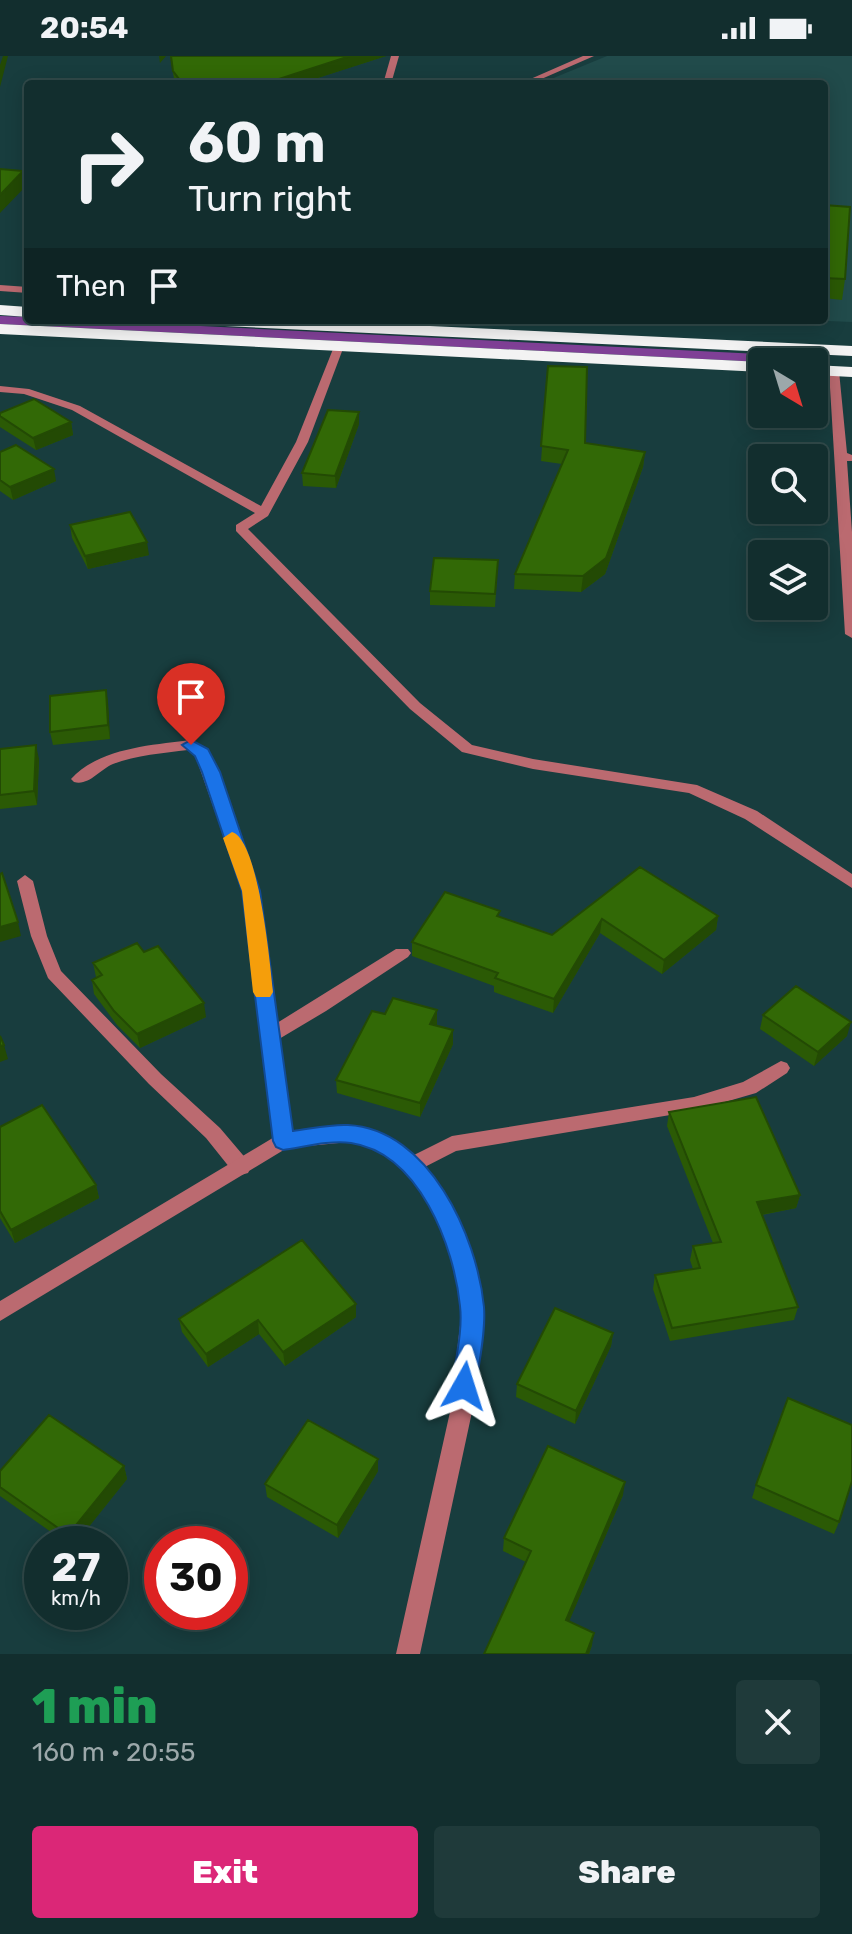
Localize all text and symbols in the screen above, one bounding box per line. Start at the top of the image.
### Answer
text: 20:54 [40,10,129,46]
text: 60 m [188,110,326,176]
icon: right [56,112,160,216]
text: Turn right [188,177,352,220]
icon: arrive [142,264,186,308]
text: Then [56,268,126,304]
north arrow [748,348,828,428]
map controls [748,348,828,620]
button: search [748,444,828,524]
button: layers [748,540,828,620]
pin [157,663,225,745]
icon: arrive [169,675,213,719]
position arrow [422,1344,506,1428]
speed limit sign: 30 [144,1526,248,1630]
text: 27 [52,1544,100,1591]
text: km/h [51,1586,101,1610]
text: 1 min [32,1678,158,1735]
button: close [736,1680,820,1764]
text: 160 m · 20:55 [32,1737,195,1768]
button: Exit [32,1826,418,1918]
button: Share [434,1826,820,1918]

